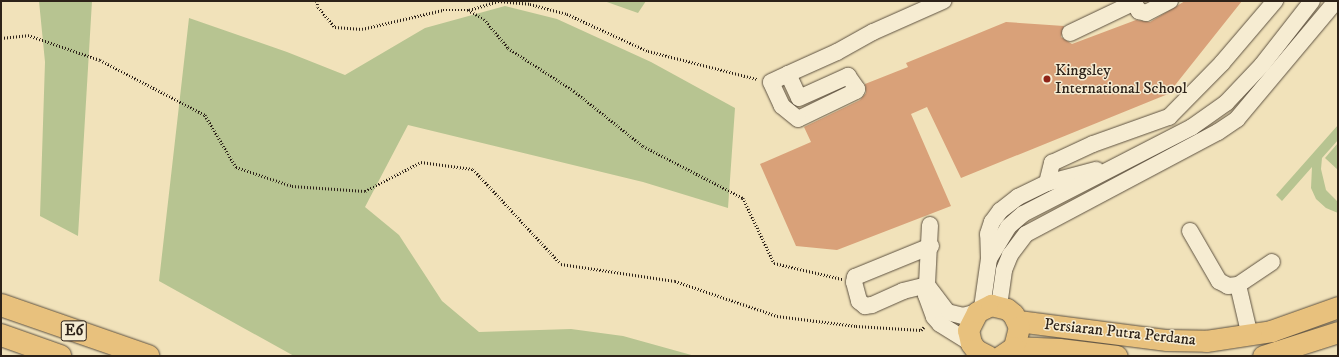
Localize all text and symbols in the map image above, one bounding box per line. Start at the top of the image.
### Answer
place label: Kingsley International School [1055,60,1187,98]
marker: Kingsley International School [1042,74,1052,84]
street label: Persiaran Putra Perdana [1043,314,1197,350]
road number: E6 [60,318,88,344]

